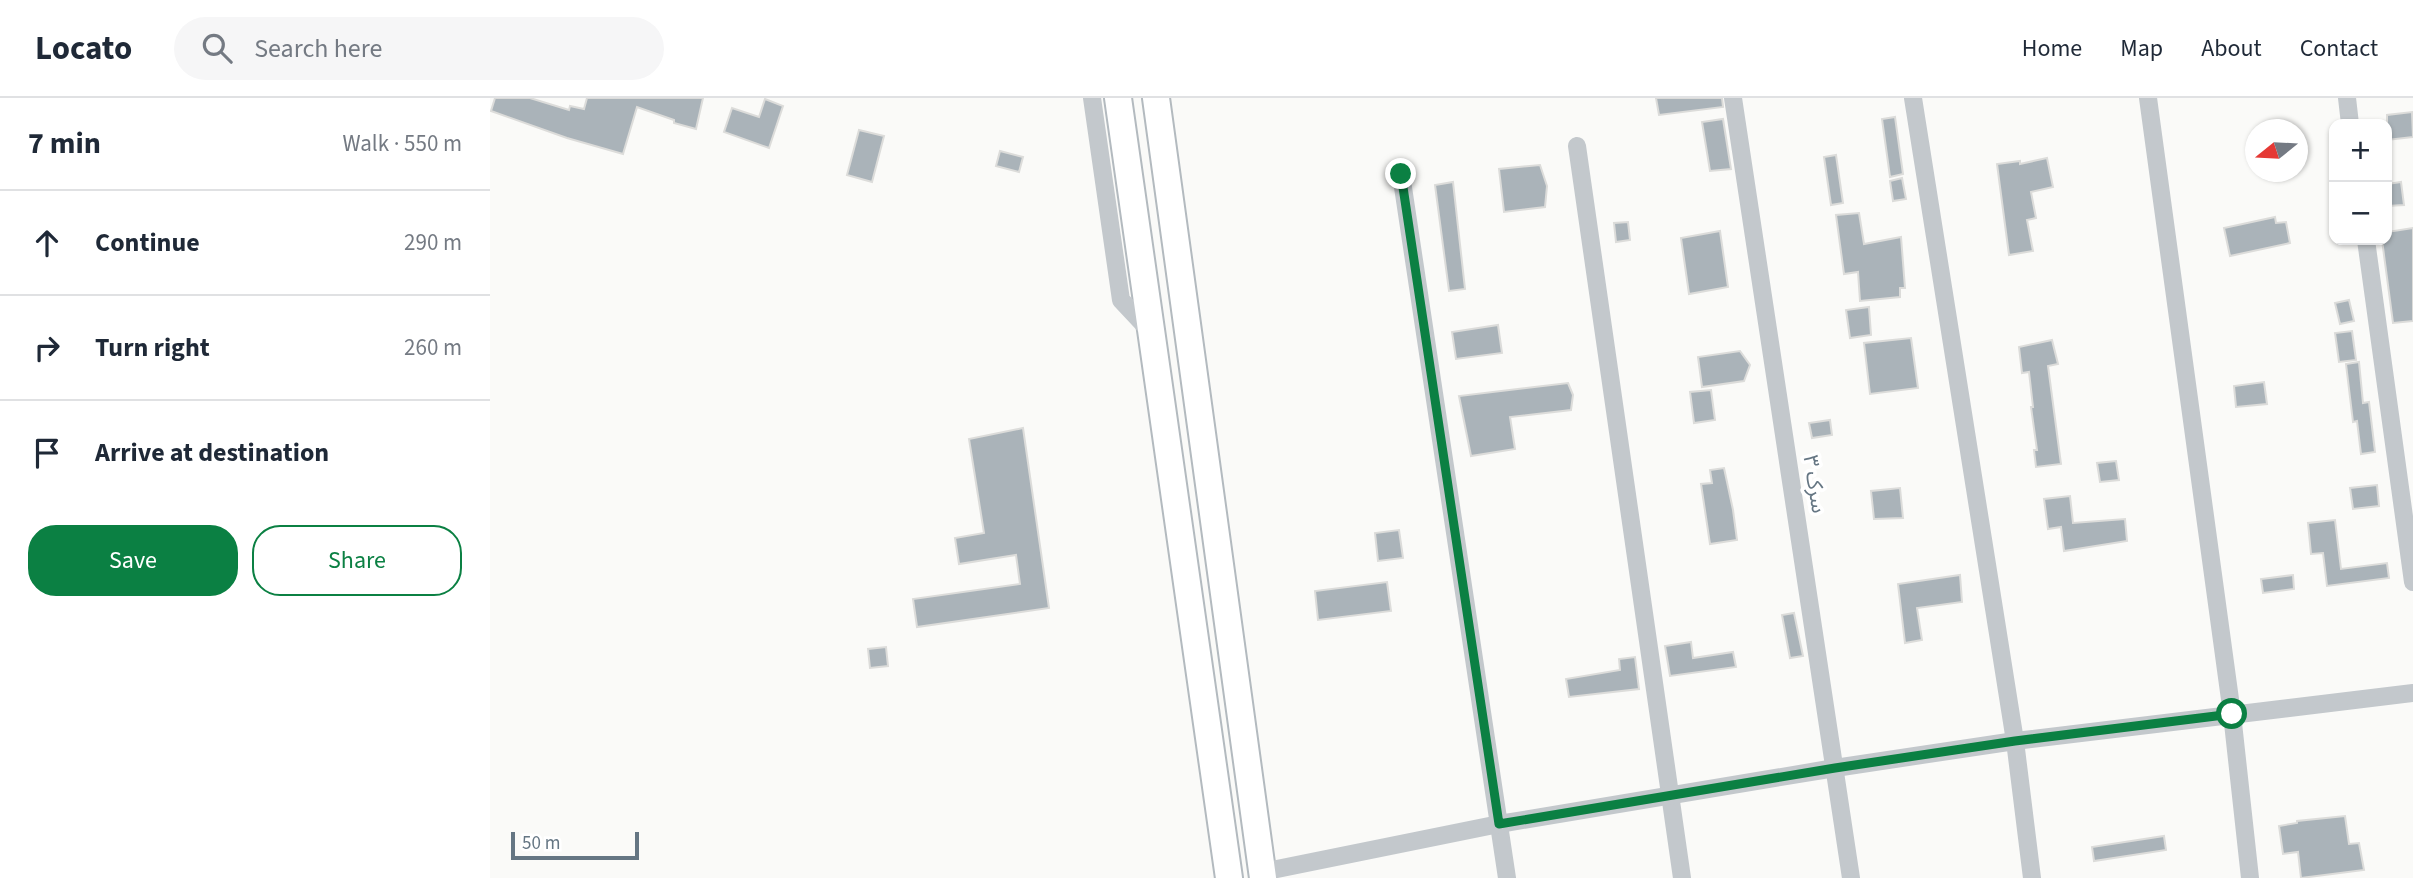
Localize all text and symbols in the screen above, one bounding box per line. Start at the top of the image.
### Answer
search box [174,17,664,80]
text: Locato [35,25,132,72]
icon: search [198,29,236,67]
text: Search here [254,30,382,67]
text: Home [2022,31,2082,66]
text: Map [2120,31,2163,66]
text: About [2201,31,2262,66]
text: Contact [2300,31,2378,66]
north arrow [2245,119,2308,182]
map controls [2329,119,2392,245]
button: + [2329,119,2392,182]
text: 7 min [28,122,101,165]
text: Walk · 550 m [343,127,462,160]
route end [1385,158,1416,189]
button: − [2329,182,2392,245]
icon: ahead [28,224,66,262]
text: Continue [95,224,200,261]
text: 290 m [404,226,462,259]
icon: right [28,329,66,367]
text: Turn right [95,329,210,366]
text: 260 m [404,331,462,364]
icon: arrive [28,434,66,472]
text: Arrive at destination [95,434,329,471]
street label: سرک ۳ [1796,453,1834,515]
button: Save [28,525,238,596]
button: Share [252,525,462,596]
route start [2216,698,2247,729]
scale bar [511,829,639,861]
text: 50 m [522,830,560,857]

